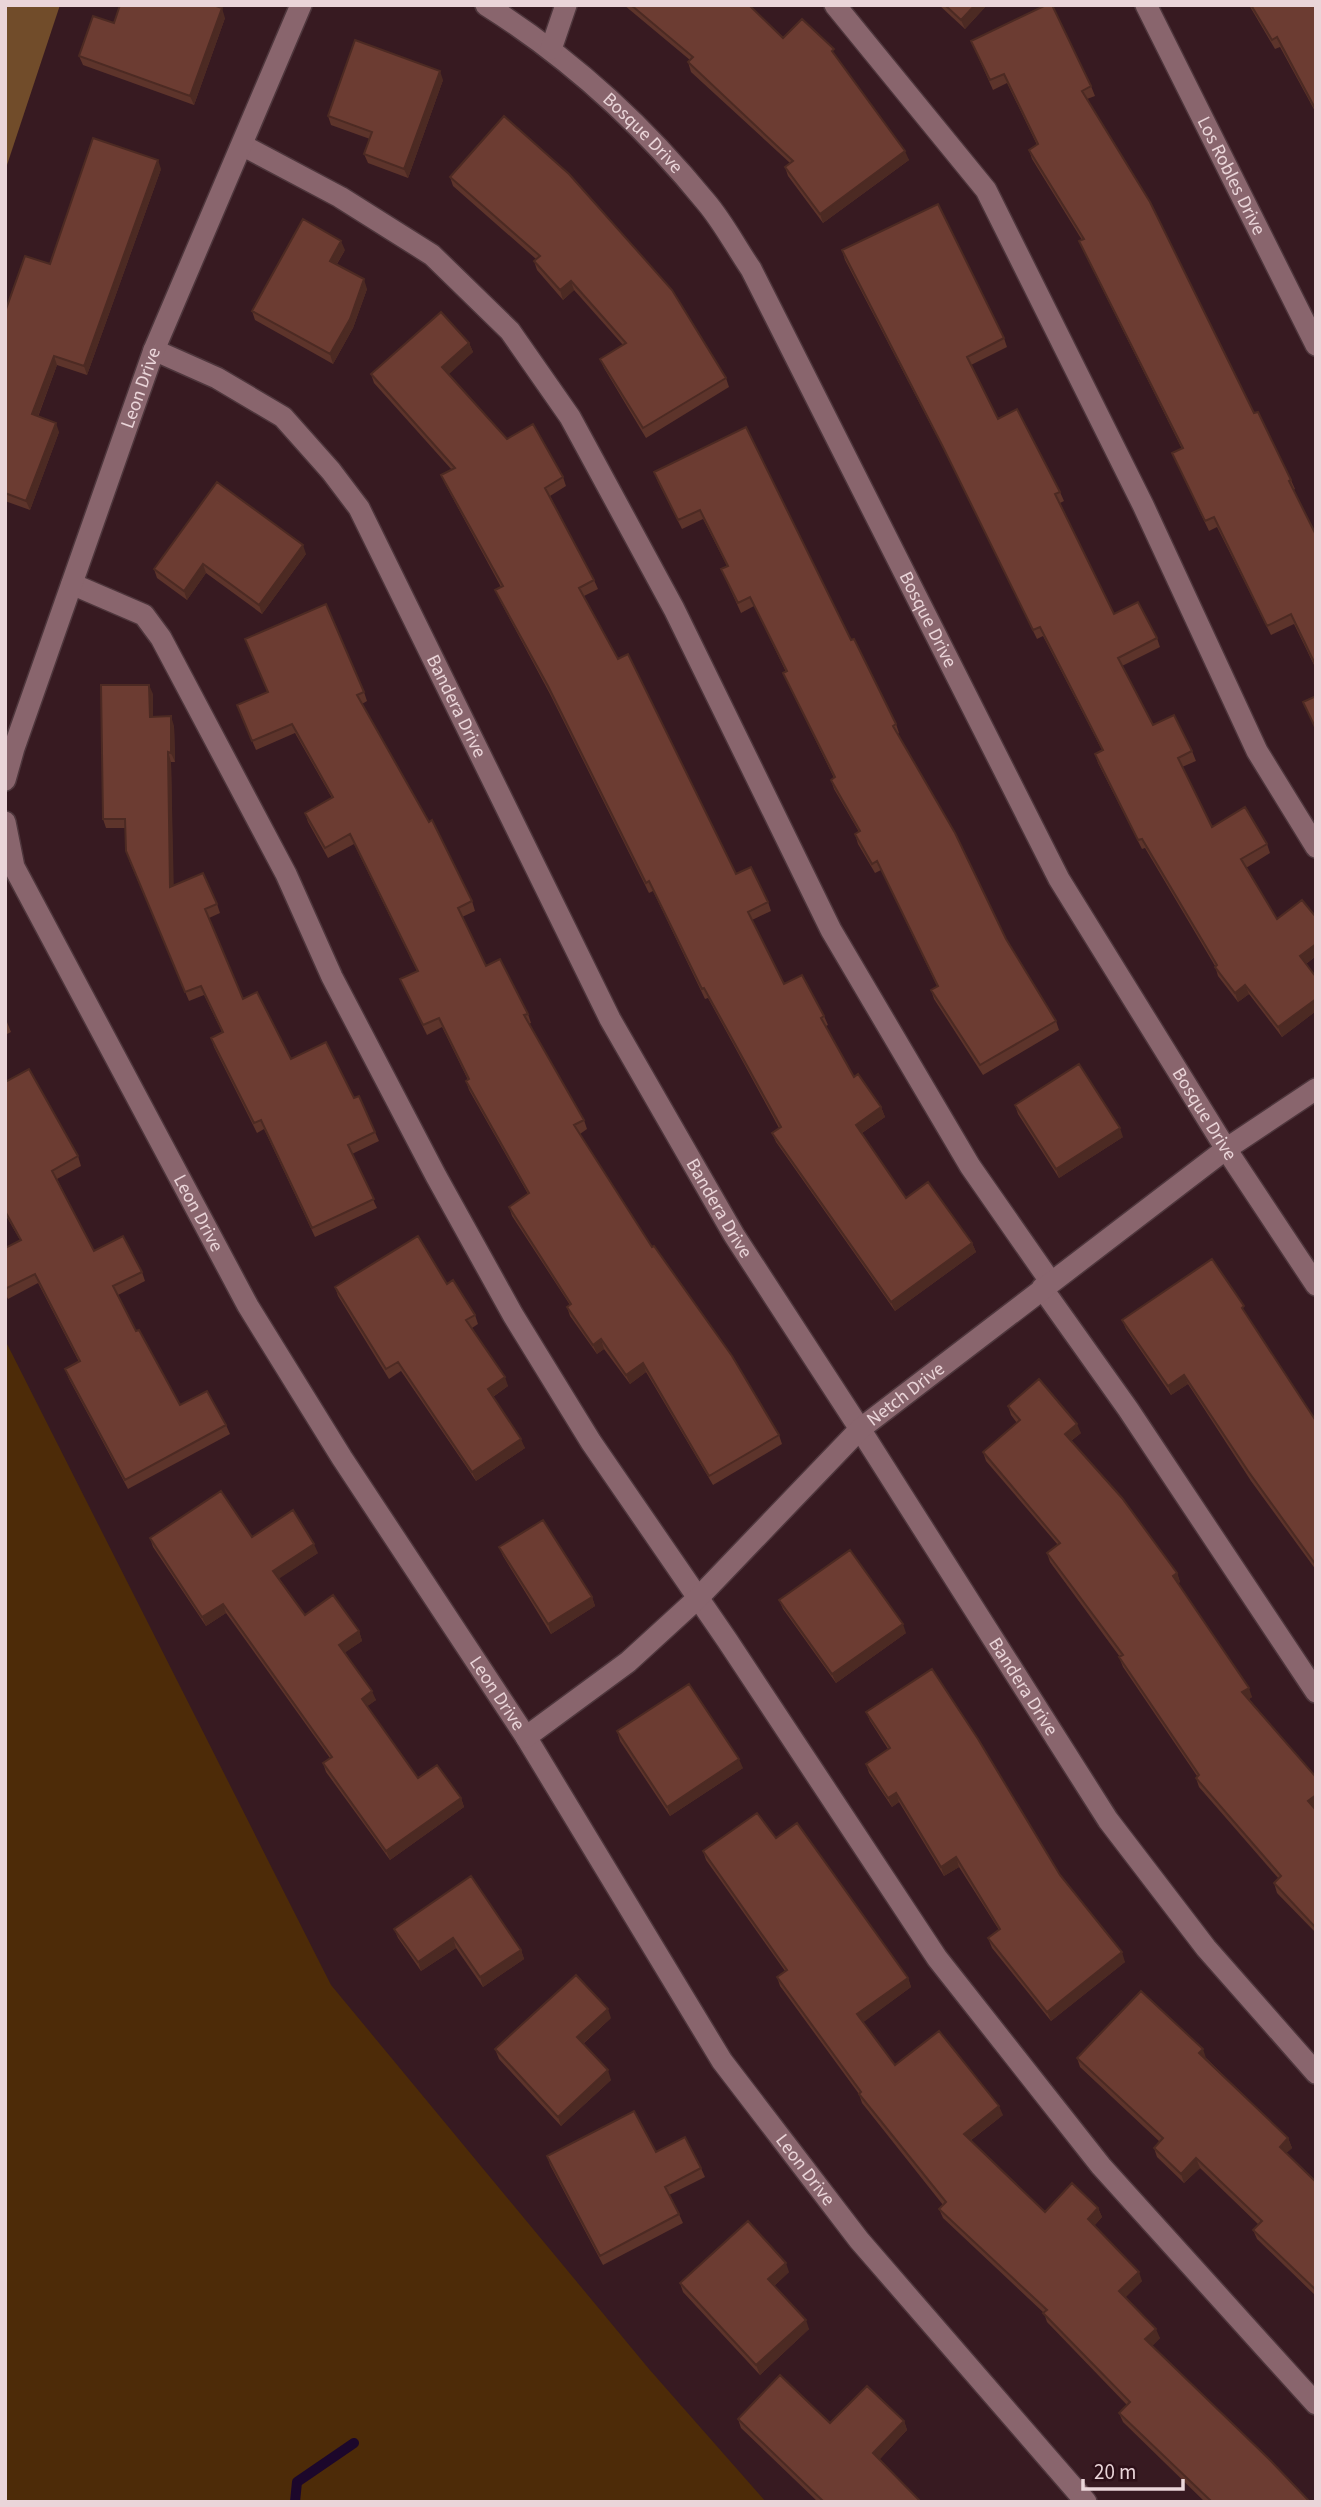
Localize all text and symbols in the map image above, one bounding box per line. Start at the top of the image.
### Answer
street label: Bosque Drive [597,86,689,180]
street label: Los Robles Drive [1190,112,1273,240]
street label: Leon Drive [114,344,167,432]
street label: Bosque Drive [892,567,964,672]
street label: Bandera Drive [420,650,493,762]
street label: Bosque Drive [1165,1062,1243,1166]
street label: Bandera Drive [679,1153,759,1264]
street label: Leon Drive [167,1170,230,1257]
street label: Netch Drive [861,1356,950,1433]
street label: Bandera Drive [982,1632,1065,1741]
street label: Leon Drive [463,1651,532,1736]
street label: Leon Drive [769,2128,842,2211]
scale bar [1083,2448,1183,2492]
text: 20 m [1094,2457,1136,2487]

